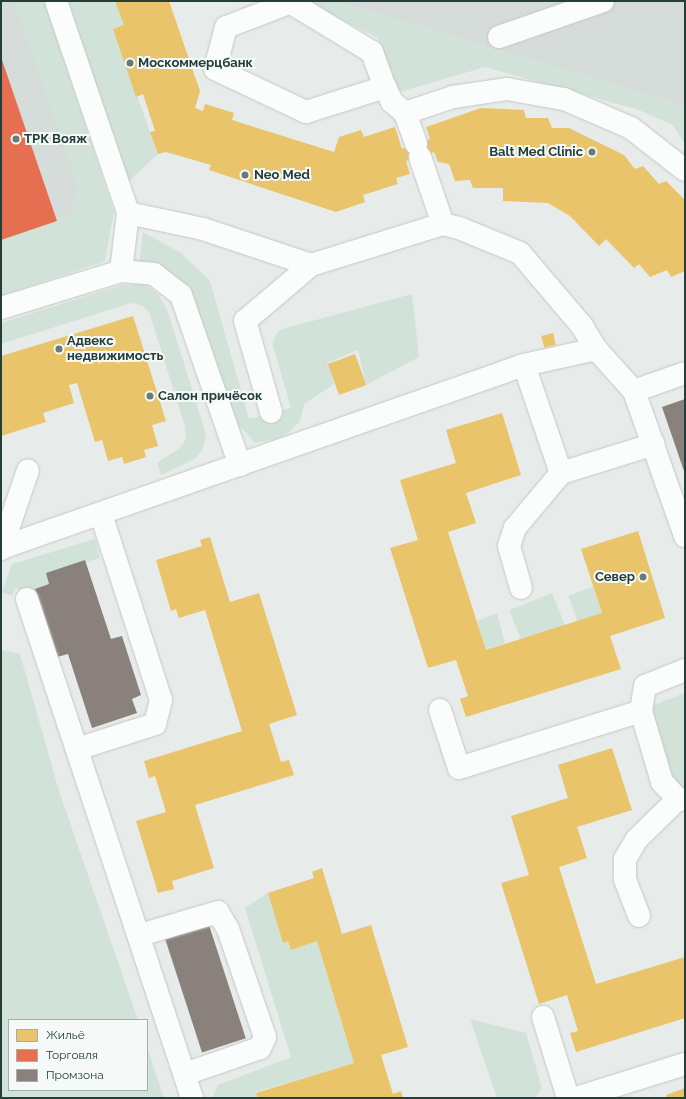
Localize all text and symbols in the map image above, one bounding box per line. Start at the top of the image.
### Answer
place label: Москоммерцбанк [138,55,253,71]
marker: Москоммерцбанк [125,58,135,68]
place label: ТРК Вояж [24,131,87,147]
marker: ТРК Вояж [11,134,21,144]
place label: Balt Med Clinic [489,144,583,160]
marker: Balt Med Clinic [586,146,598,158]
place label: Neo Med [254,167,310,183]
marker: Neo Med [239,169,251,181]
place label: Адвекс недвижимость [67,334,163,365]
marker: Адвекс недвижимость [54,344,64,354]
place label: Салон причёсок [158,388,262,404]
marker: Салон причёсок [145,391,155,401]
place label: Север [595,569,635,585]
marker: Север [638,572,648,582]
legend [8,1019,148,1091]
text: Жильё [46,1028,85,1042]
text: Торговля [46,1048,98,1062]
text: Промзона [46,1068,104,1082]

